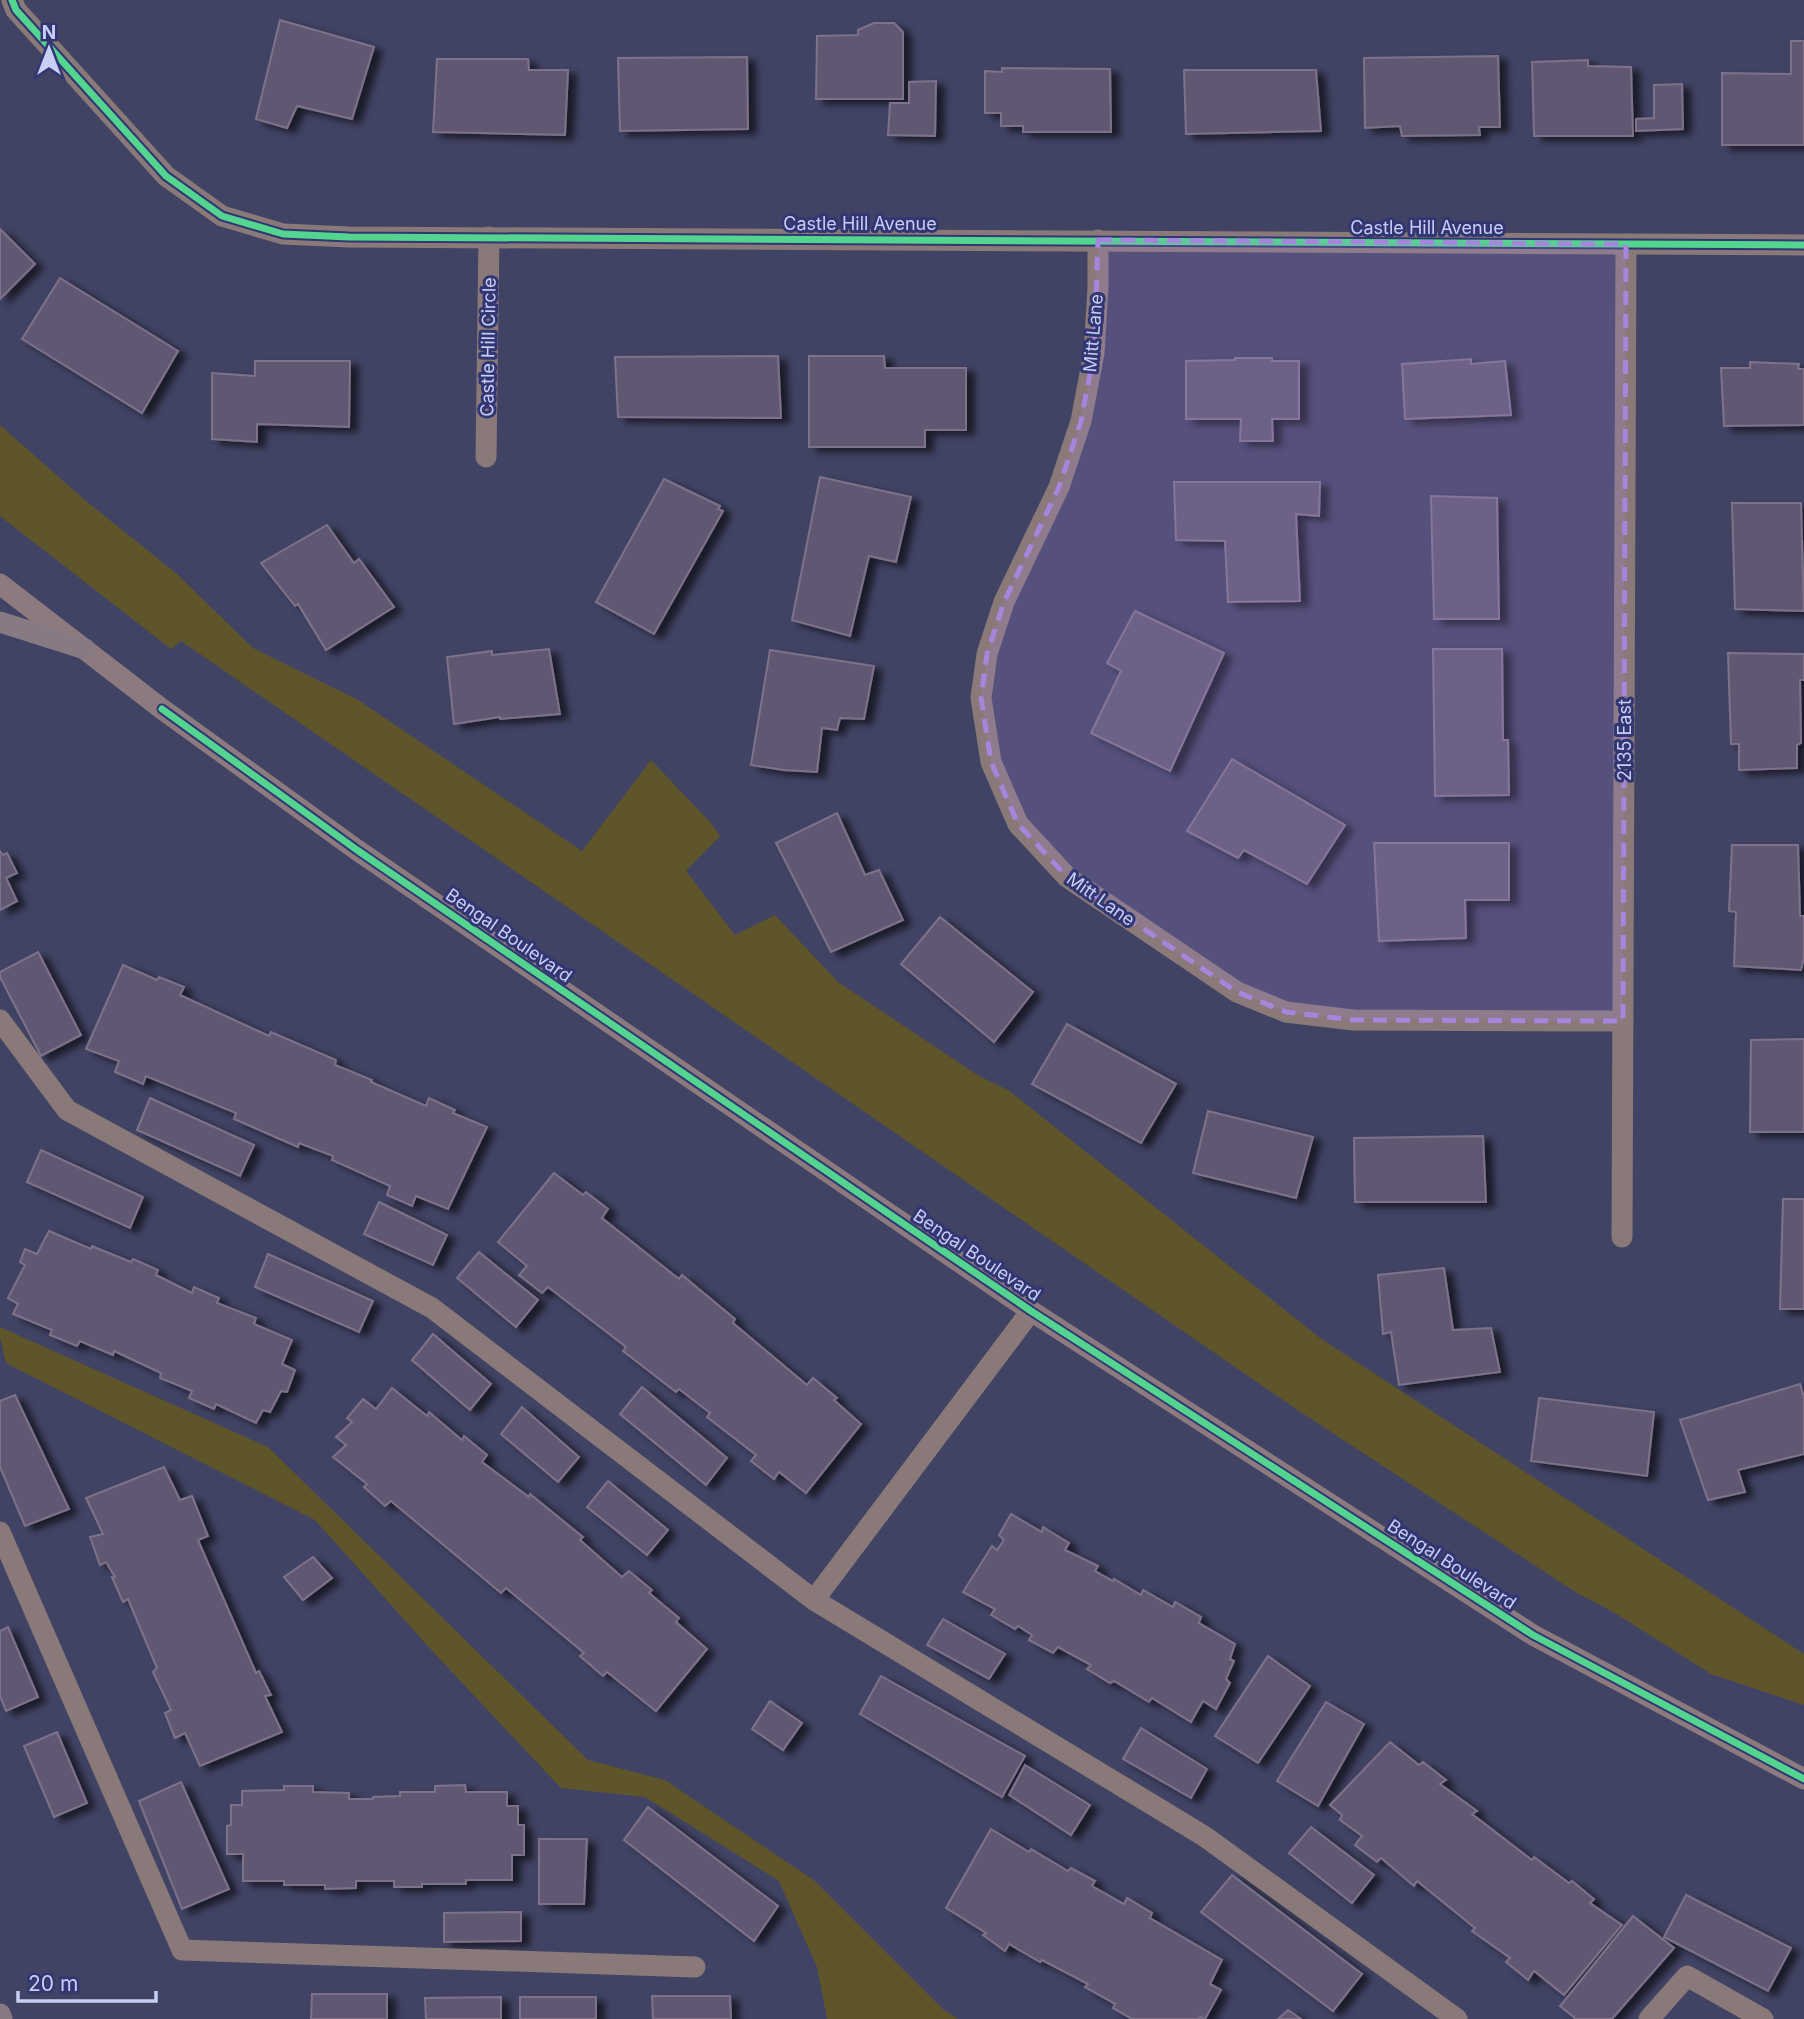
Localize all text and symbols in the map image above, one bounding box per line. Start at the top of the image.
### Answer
north arrow [14,14,84,84]
text: N [42,21,56,44]
street label: Castle Hill Avenue [783,213,937,234]
street label: Castle Hill Avenue [1350,217,1504,238]
street label: Castle Hill Circle [476,277,500,417]
street label: Mitt Lane [1079,293,1107,373]
street label: 2135 East [1614,699,1635,781]
street label: Mitt Lane [1063,868,1139,930]
street label: Bengal Boulevard [442,884,576,986]
street label: Bengal Boulevard [909,1205,1045,1305]
street label: Bengal Boulevard [1384,1515,1520,1613]
scale bar [18,1960,156,2004]
text: 20 m [28,1971,78,1996]

